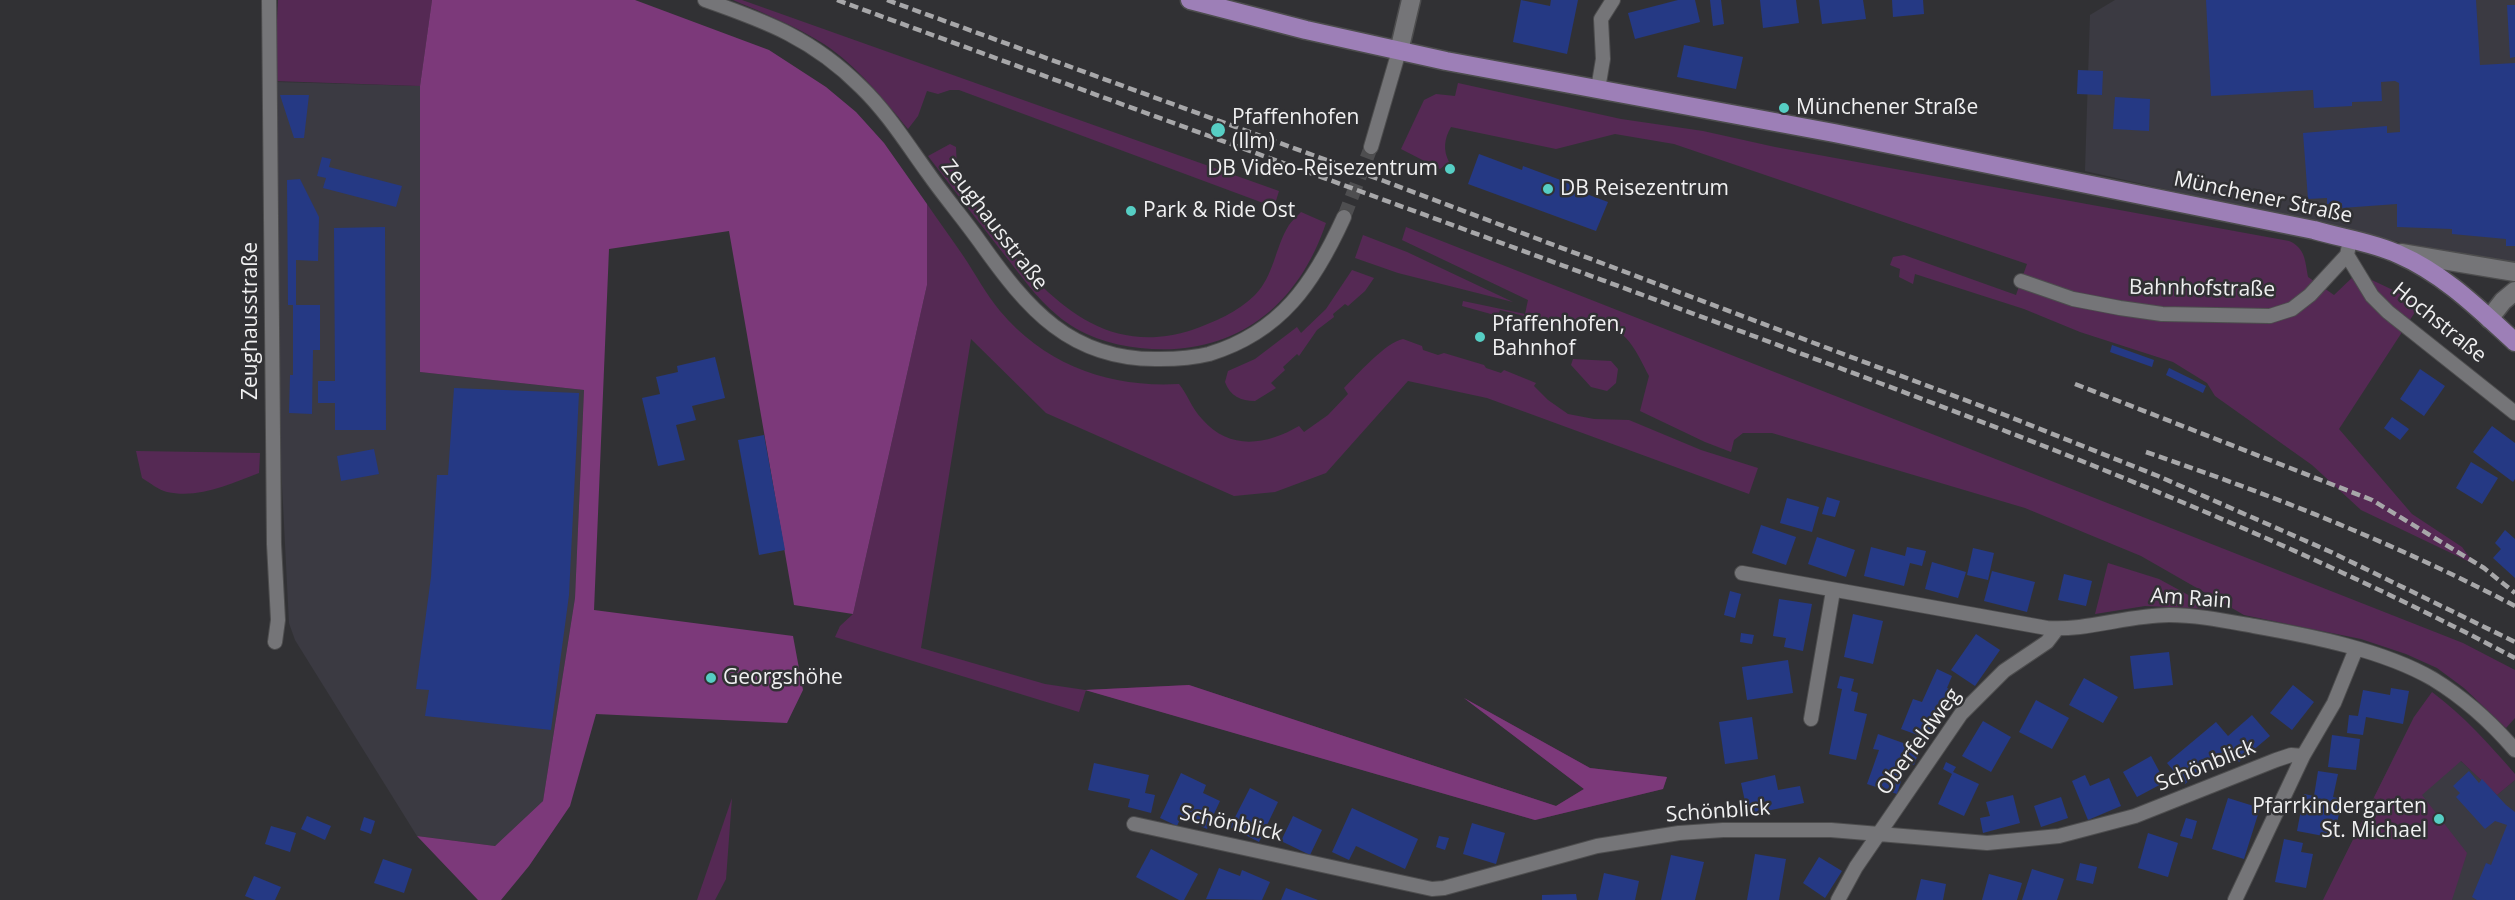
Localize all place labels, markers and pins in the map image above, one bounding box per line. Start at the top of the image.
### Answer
place label: Münchener Straße [1796,95,1978,121]
marker: Münchener Straße [1777,101,1791,115]
place label: Pfaffenhofen (Ilm) [1232,105,1359,155]
marker: Pfaffenhofen (Ilm) [1209,121,1227,139]
place label: DB Video-Reisezentrum [1207,156,1438,182]
marker: DB Video-Reisezentrum [1443,162,1457,176]
place label: DB Reisezentrum [1560,176,1729,202]
marker: DB Reisezentrum [1541,182,1555,196]
place label: Park & Ride Ost [1143,198,1295,224]
marker: Park & Ride Ost [1124,204,1138,218]
place label: Pfaffenhofen, Bahnhof [1492,312,1625,362]
marker: Pfaffenhofen, Bahnhof [1473,330,1487,344]
place label: Georgshöhe [723,665,843,691]
marker: Georgshöhe [704,671,718,685]
place label: Pfarrkindergarten St. Michael [2252,794,2427,844]
marker: Pfarrkindergarten St. Michael [2432,812,2446,826]

